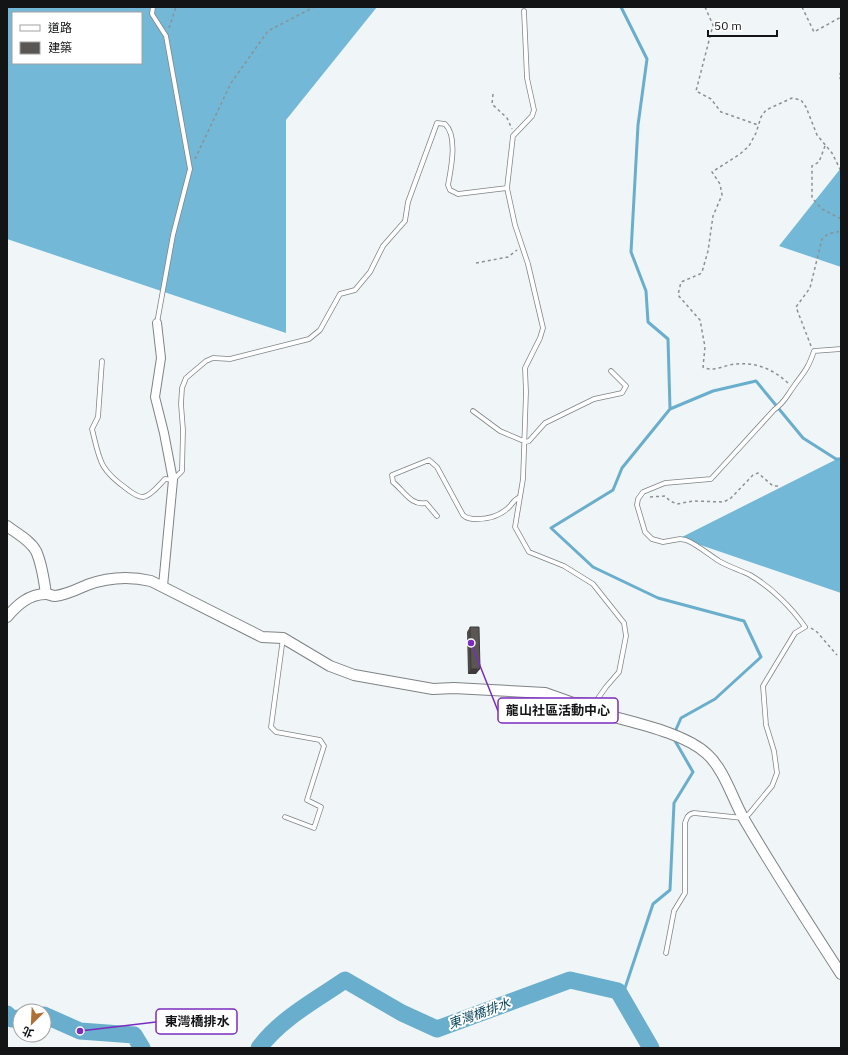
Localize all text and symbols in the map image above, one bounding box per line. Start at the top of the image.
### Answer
legend [12,12,142,64]
scale bar [708,12,777,38]
text: 50 m [714,18,742,33]
text: 道路 [48,20,72,35]
text: 建築 [48,40,72,55]
callout: 龍山社區活動中心 [498,698,618,723]
text: 龍山社區活動中心 [506,702,610,719]
water label: 東灣橋排水 [446,994,514,1033]
north arrow [12,1003,52,1043]
callout: 東灣橋排水 [156,1009,237,1034]
text: 東灣橋排水 [164,1013,230,1030]
text: 北 [20,1024,36,1041]

